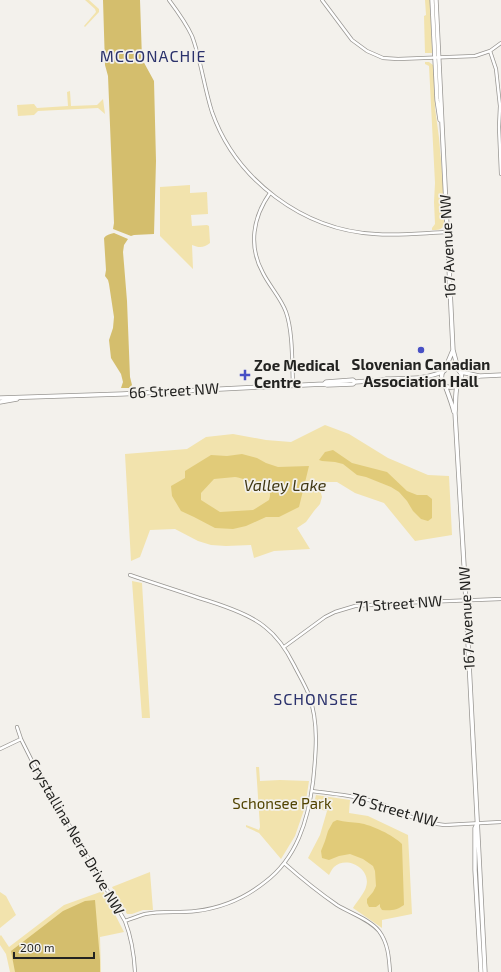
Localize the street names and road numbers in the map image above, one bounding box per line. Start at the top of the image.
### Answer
street label: 167 Avenue NW [435,194,459,298]
street label: 66 Street NW [128,379,220,401]
street label: 167 Avenue NW [454,566,478,670]
street label: 71 Street NW [355,591,443,615]
street label: Crystallina Nera Drive NW [25,755,129,918]
street label: 76 Street NW [349,788,440,830]

